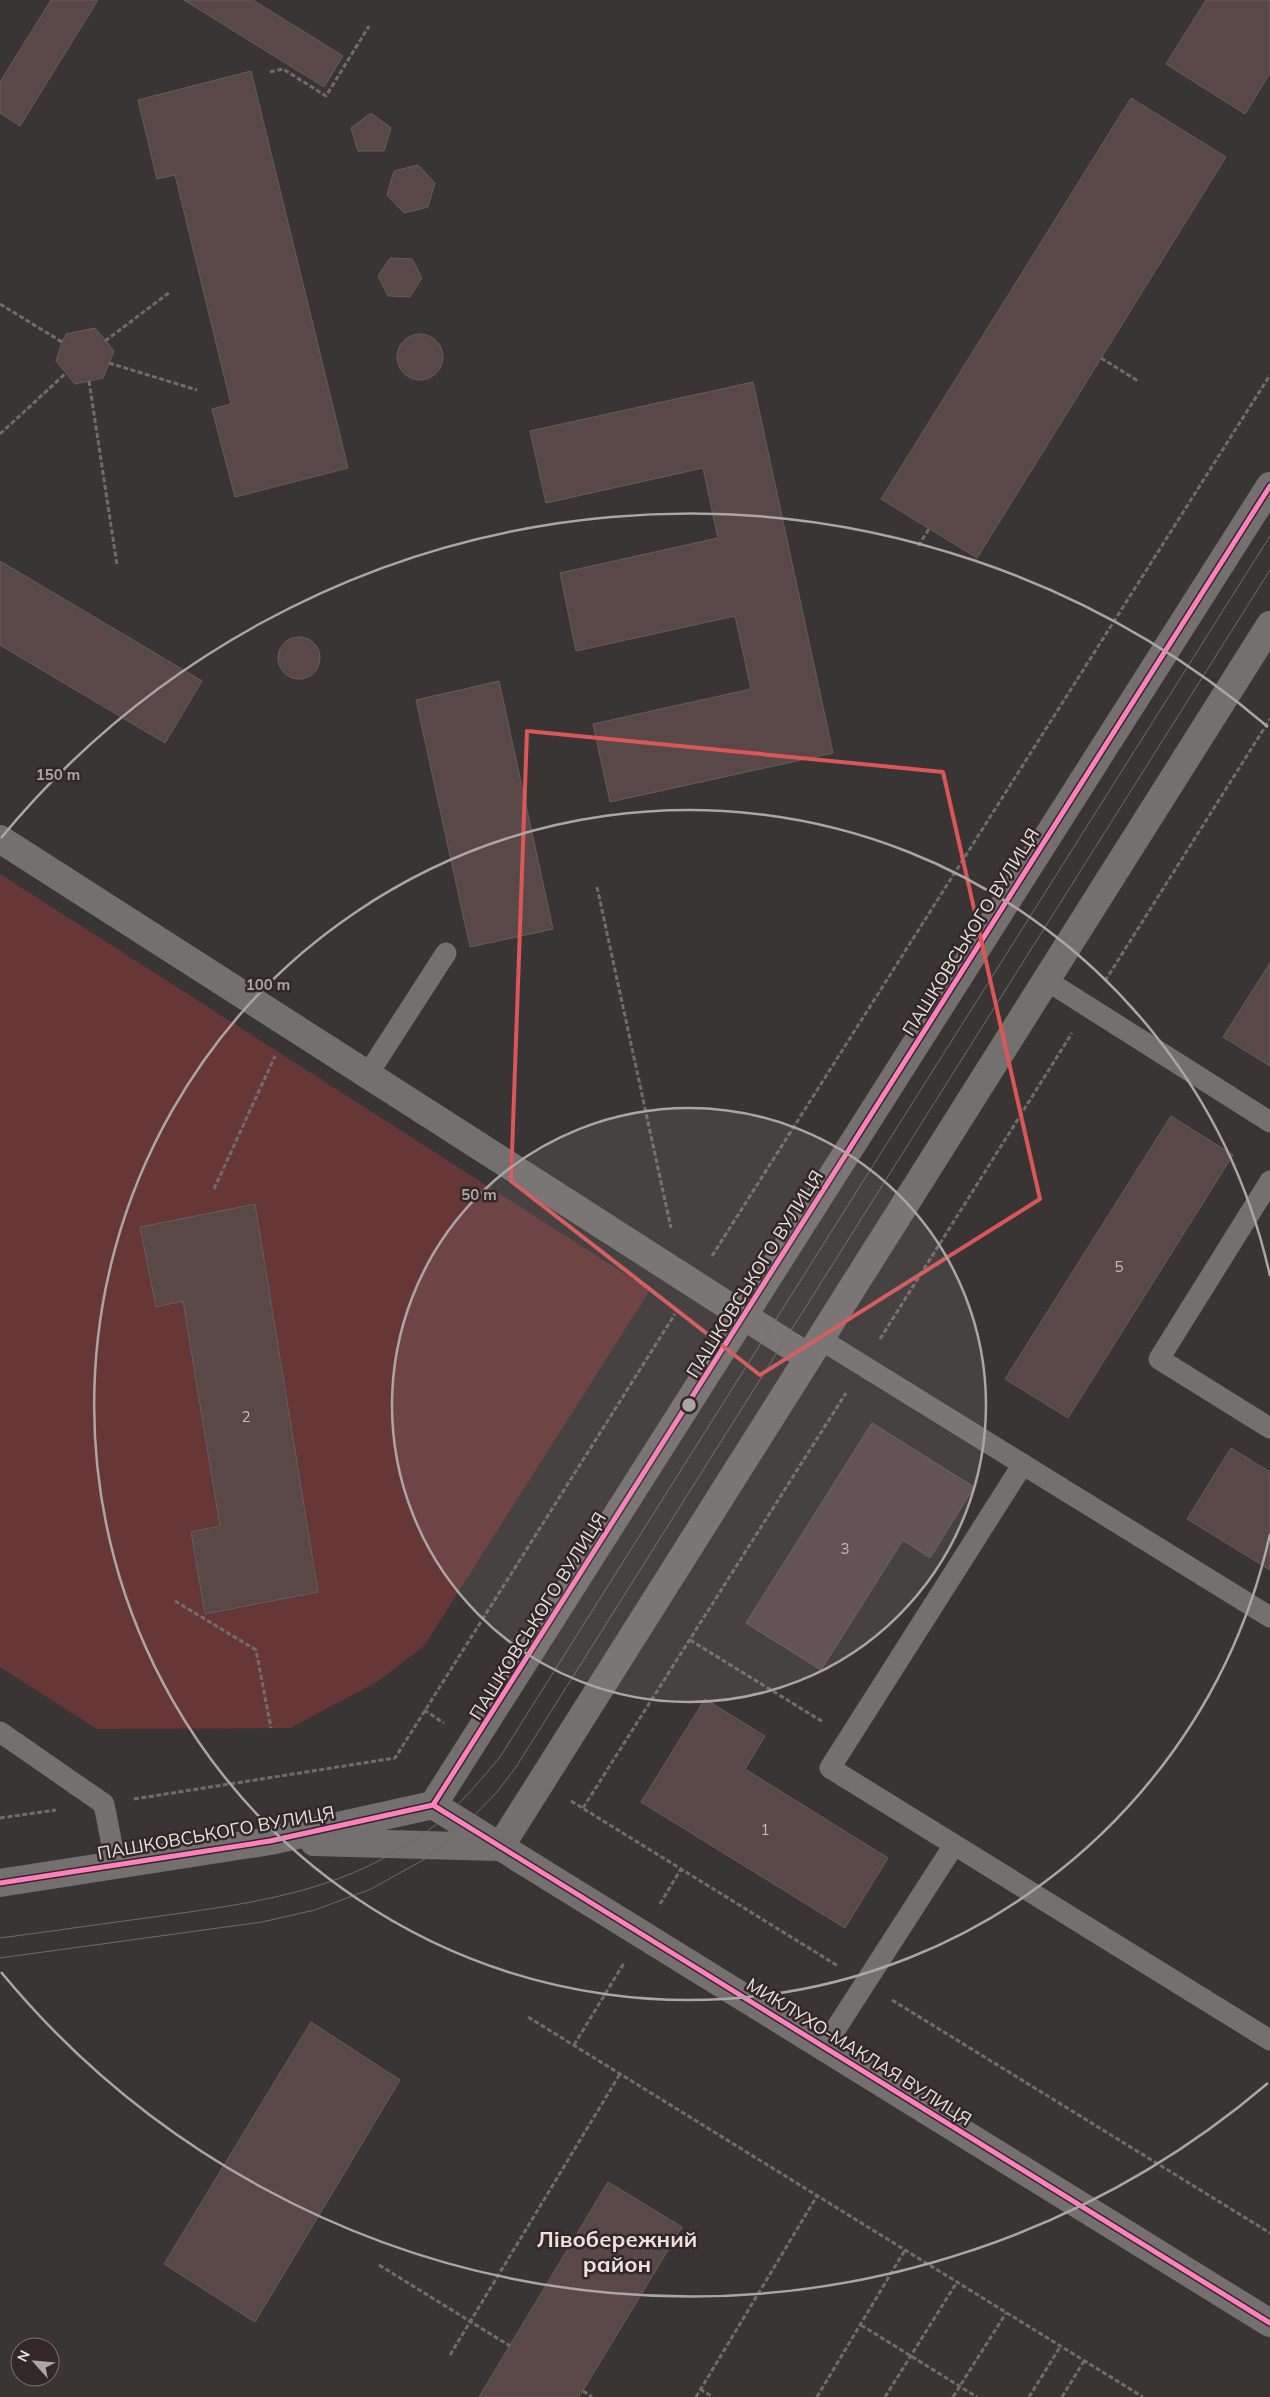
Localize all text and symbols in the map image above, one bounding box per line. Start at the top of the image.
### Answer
text: 150 m [36,765,80,784]
street label: ПАШКОВСЬКОГО ВУЛИЦЯ [897,824,1044,1040]
text: 100 m [246,975,290,994]
street label: ПАШКОВСЬКОГО ВУЛИЦЯ [681,1166,828,1382]
text: 50 m [461,1185,497,1204]
house number: 5 [1114,1257,1124,1276]
centre of rings [680,1396,698,1414]
house number: 2 [241,1407,251,1426]
street label: ПАШКОВСЬКОГО ВУЛИЦЯ [464,1508,611,1724]
house number: 3 [840,1539,850,1558]
street label: ПАШКОВСЬКОГО ВУЛИЦЯ [95,1800,336,1865]
house number: 1 [760,1820,770,1839]
street label: МИКЛУХО-МАКЛАЯ ВУЛИЦЯ [742,1973,976,2131]
district label: Лівобережний район [537,2225,697,2278]
north arrow [10,2337,60,2387]
text: N [13,2347,34,2365]

